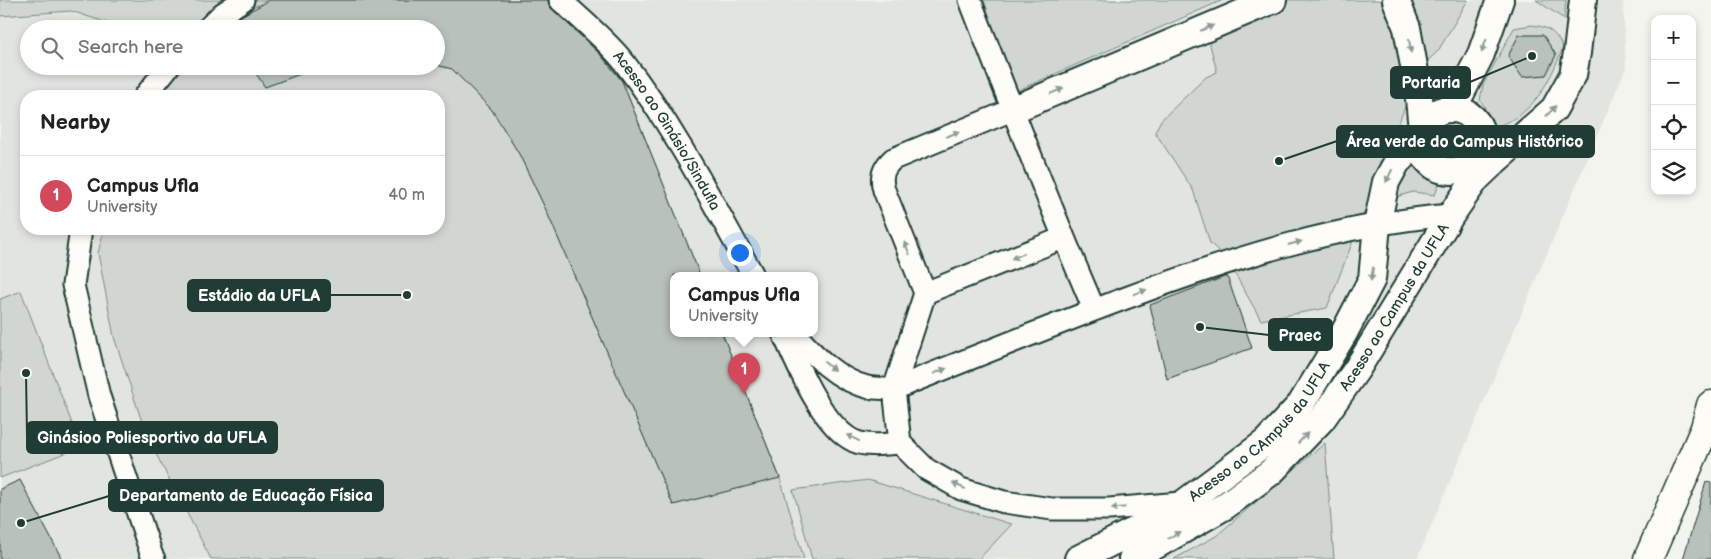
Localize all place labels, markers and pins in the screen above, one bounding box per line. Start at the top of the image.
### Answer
callout: Portaria [1391,67,1470,98]
callout: Área verde do Campus Histórico [1337,126,1594,157]
callout: Estádio da UFLA [188,280,330,311]
callout: Praec [1269,319,1332,350]
pin: 1 [728,353,760,394]
callout: Ginásioo Poliesportivo da UFLA [27,422,277,453]
callout: Departamento de Educação Física [109,480,383,511]

